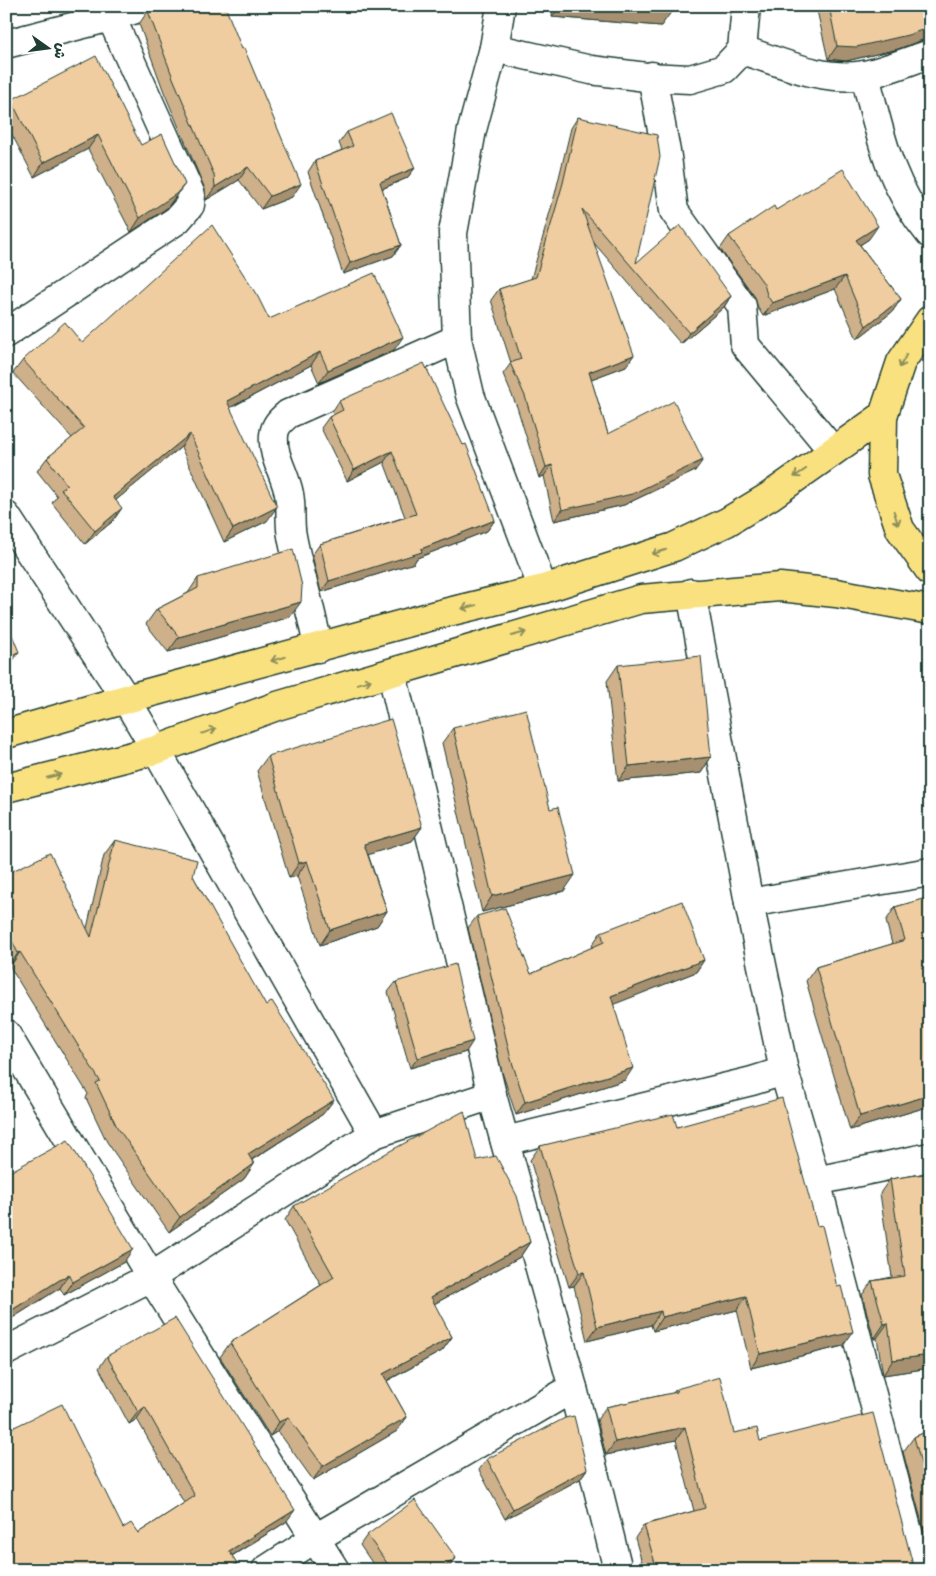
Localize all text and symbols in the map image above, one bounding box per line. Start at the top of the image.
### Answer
north arrow [22,22,72,72]
text: ش [50,41,70,61]
one-way arrow [898,353,907,368]
one-way arrow [793,468,807,478]
one-way arrow [892,509,901,525]
one-way arrow [651,548,667,557]
one-way arrow [462,603,478,612]
one-way arrow [511,628,527,638]
one-way arrow [271,655,287,664]
one-way arrow [356,676,372,686]
one-way arrow [201,726,217,735]
one-way arrow [45,771,61,780]

